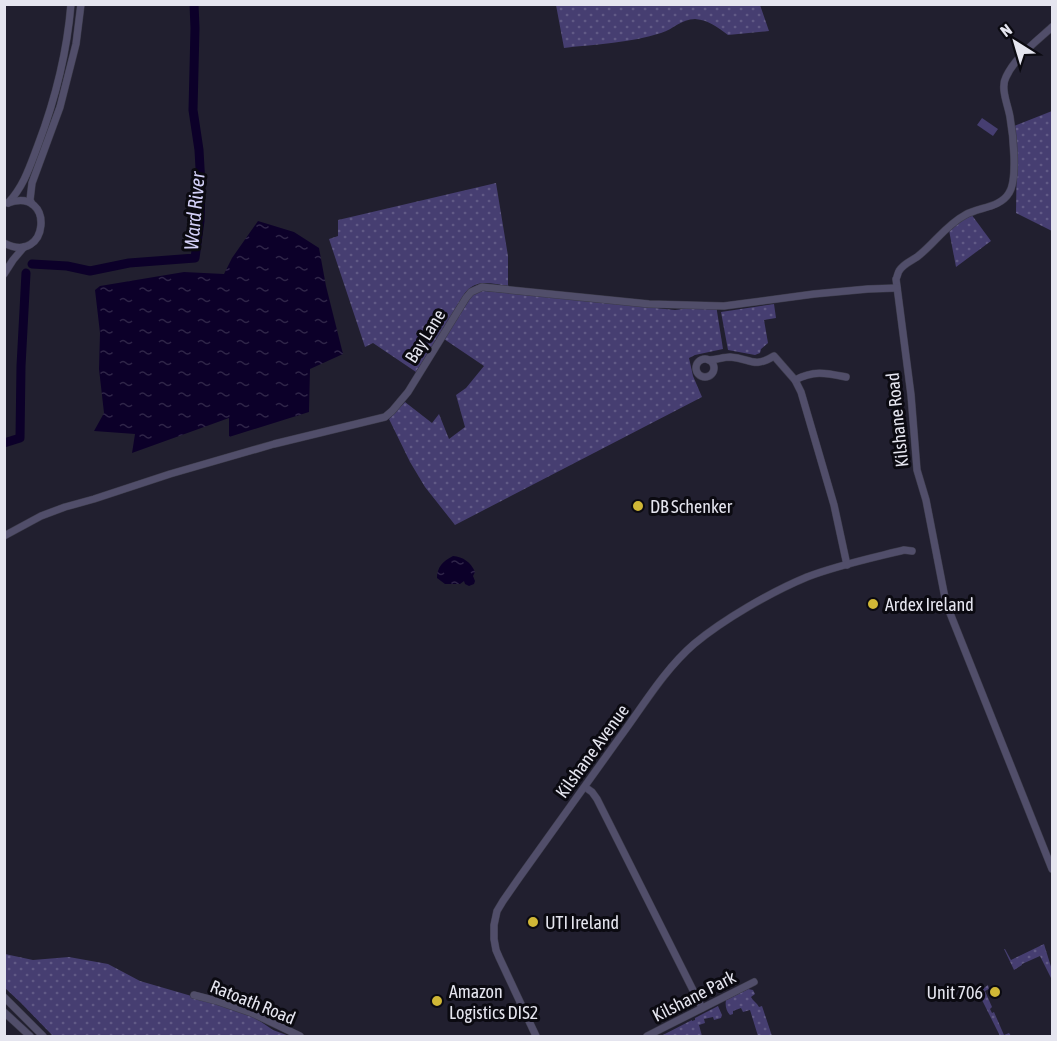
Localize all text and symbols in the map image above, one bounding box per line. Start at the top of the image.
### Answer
north arrow [985,12,1045,72]
text: N [997,20,1015,40]
water label: Ward River [179,170,209,251]
street label: Bay Lane [400,305,450,367]
street label: Kilshane Road [882,372,912,468]
place label: DB Schenker [650,496,733,517]
marker: DB Schenker [631,499,645,513]
place label: Ardex Ireland [885,594,974,615]
marker: Ardex Ireland [866,597,880,611]
street label: Kilshane Avenue [551,700,633,802]
place label: UTI Ireland [545,912,619,933]
marker: UTI Ireland [526,915,540,929]
street label: Kilshane Park [649,966,739,1026]
street label: Ratoath Road [207,975,299,1029]
place label: Amazon Logistics DIS2 [449,981,538,1023]
place label: Unit 706 [926,982,983,1003]
marker: Unit 706 [988,985,1002,999]
marker: Amazon Logistics DIS2 [430,994,444,1008]

